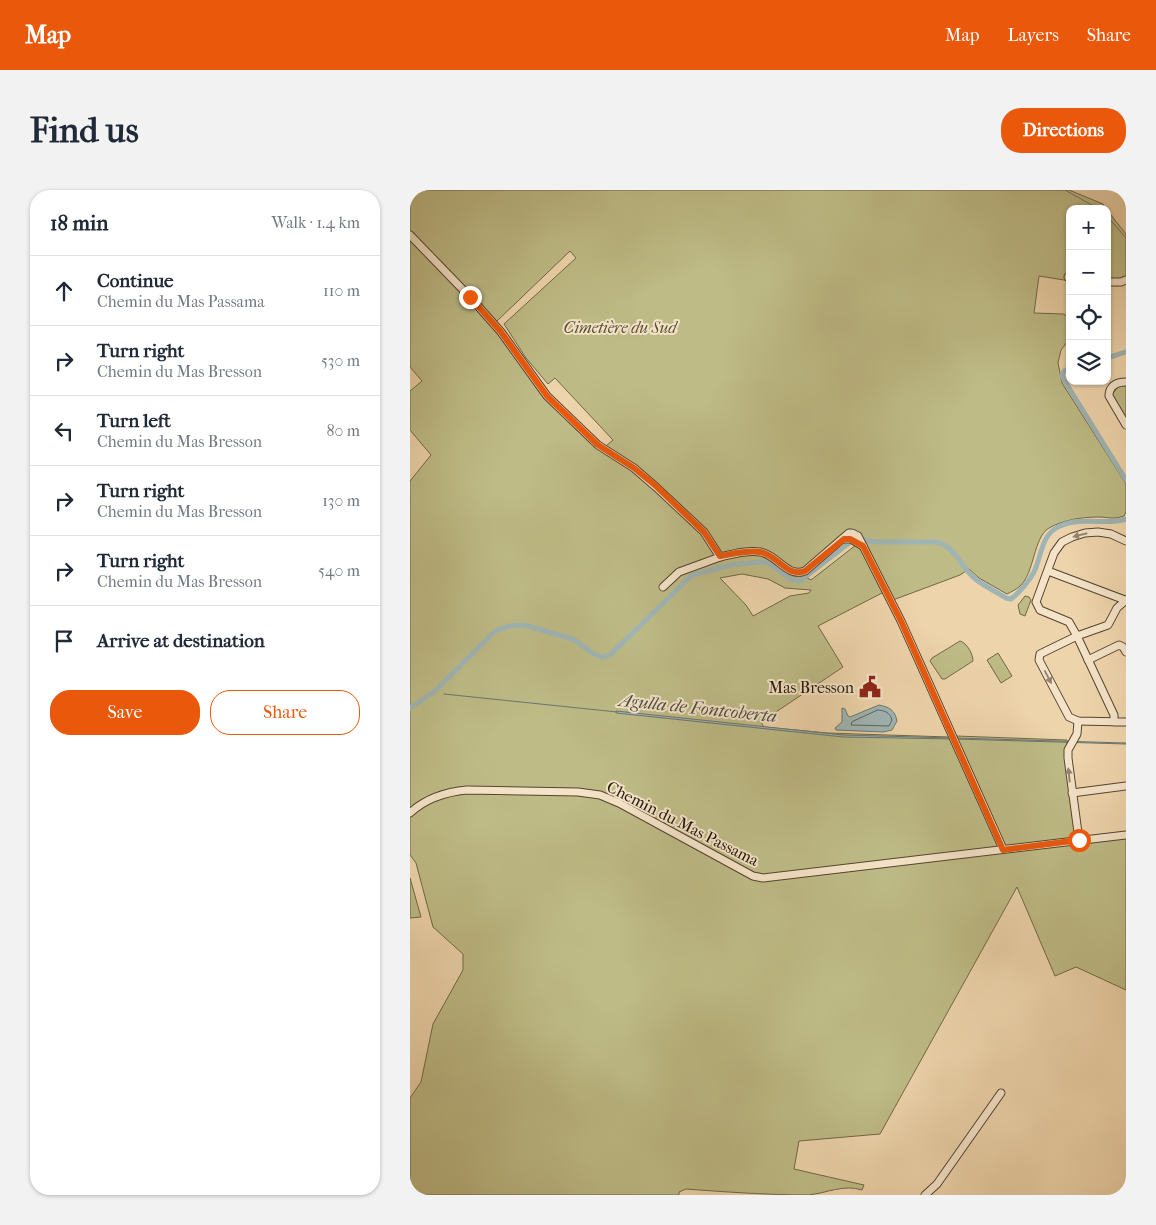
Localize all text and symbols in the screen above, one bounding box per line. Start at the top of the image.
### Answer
text: Map [25,21,71,49]
text: Map [945,25,979,46]
text: Layers [1007,25,1059,46]
text: Share [1087,25,1131,46]
button: Directions [1001,108,1126,153]
text: Find us [30,110,139,151]
map controls [1066,205,1111,385]
button: + [1066,205,1111,250]
text: 18 min [50,211,108,235]
text: Walk · 1.4 km [272,213,360,232]
button: − [1066,250,1111,295]
text: Continue [97,270,173,292]
icon: ahead [50,277,78,305]
text: 110 m [323,281,360,300]
route end [459,286,482,309]
text: Chemin du Mas Passama [97,292,265,311]
button: locate [1066,295,1111,340]
park label: Cimetière du Sud [564,318,678,337]
text: Turn right [97,340,184,362]
button: layers [1066,340,1111,385]
icon: right [50,347,78,375]
text: 530 m [321,351,360,370]
text: Chemin du Mas Bresson [97,362,262,381]
text: Turn left [97,410,171,432]
icon: left [50,417,78,445]
text: 80 m [326,421,360,440]
text: Chemin du Mas Bresson [97,432,262,451]
text: Turn right [97,480,184,502]
icon: right [50,487,78,515]
text: 130 m [322,491,360,510]
text: Chemin du Mas Bresson [97,502,262,521]
one-way arrow [1072,531,1087,539]
text: Turn right [97,550,184,572]
icon: right [50,557,78,585]
text: 540 m [318,561,360,580]
text: Chemin du Mas Bresson [97,572,262,591]
icon: arrive [50,627,78,655]
text: Arrive at destination [97,630,265,652]
one-way arrow [1044,670,1052,684]
public building icon: Mas Bresson [857,674,883,700]
place label: Mas Bresson [768,678,855,697]
button: Save [50,690,200,735]
button: Share [210,690,360,735]
water label: Agulla de Fontcoberta [616,690,778,727]
one-way arrow [1065,766,1073,782]
street label: Chemin du Mas Passama [604,777,762,870]
route start [1068,829,1091,852]

